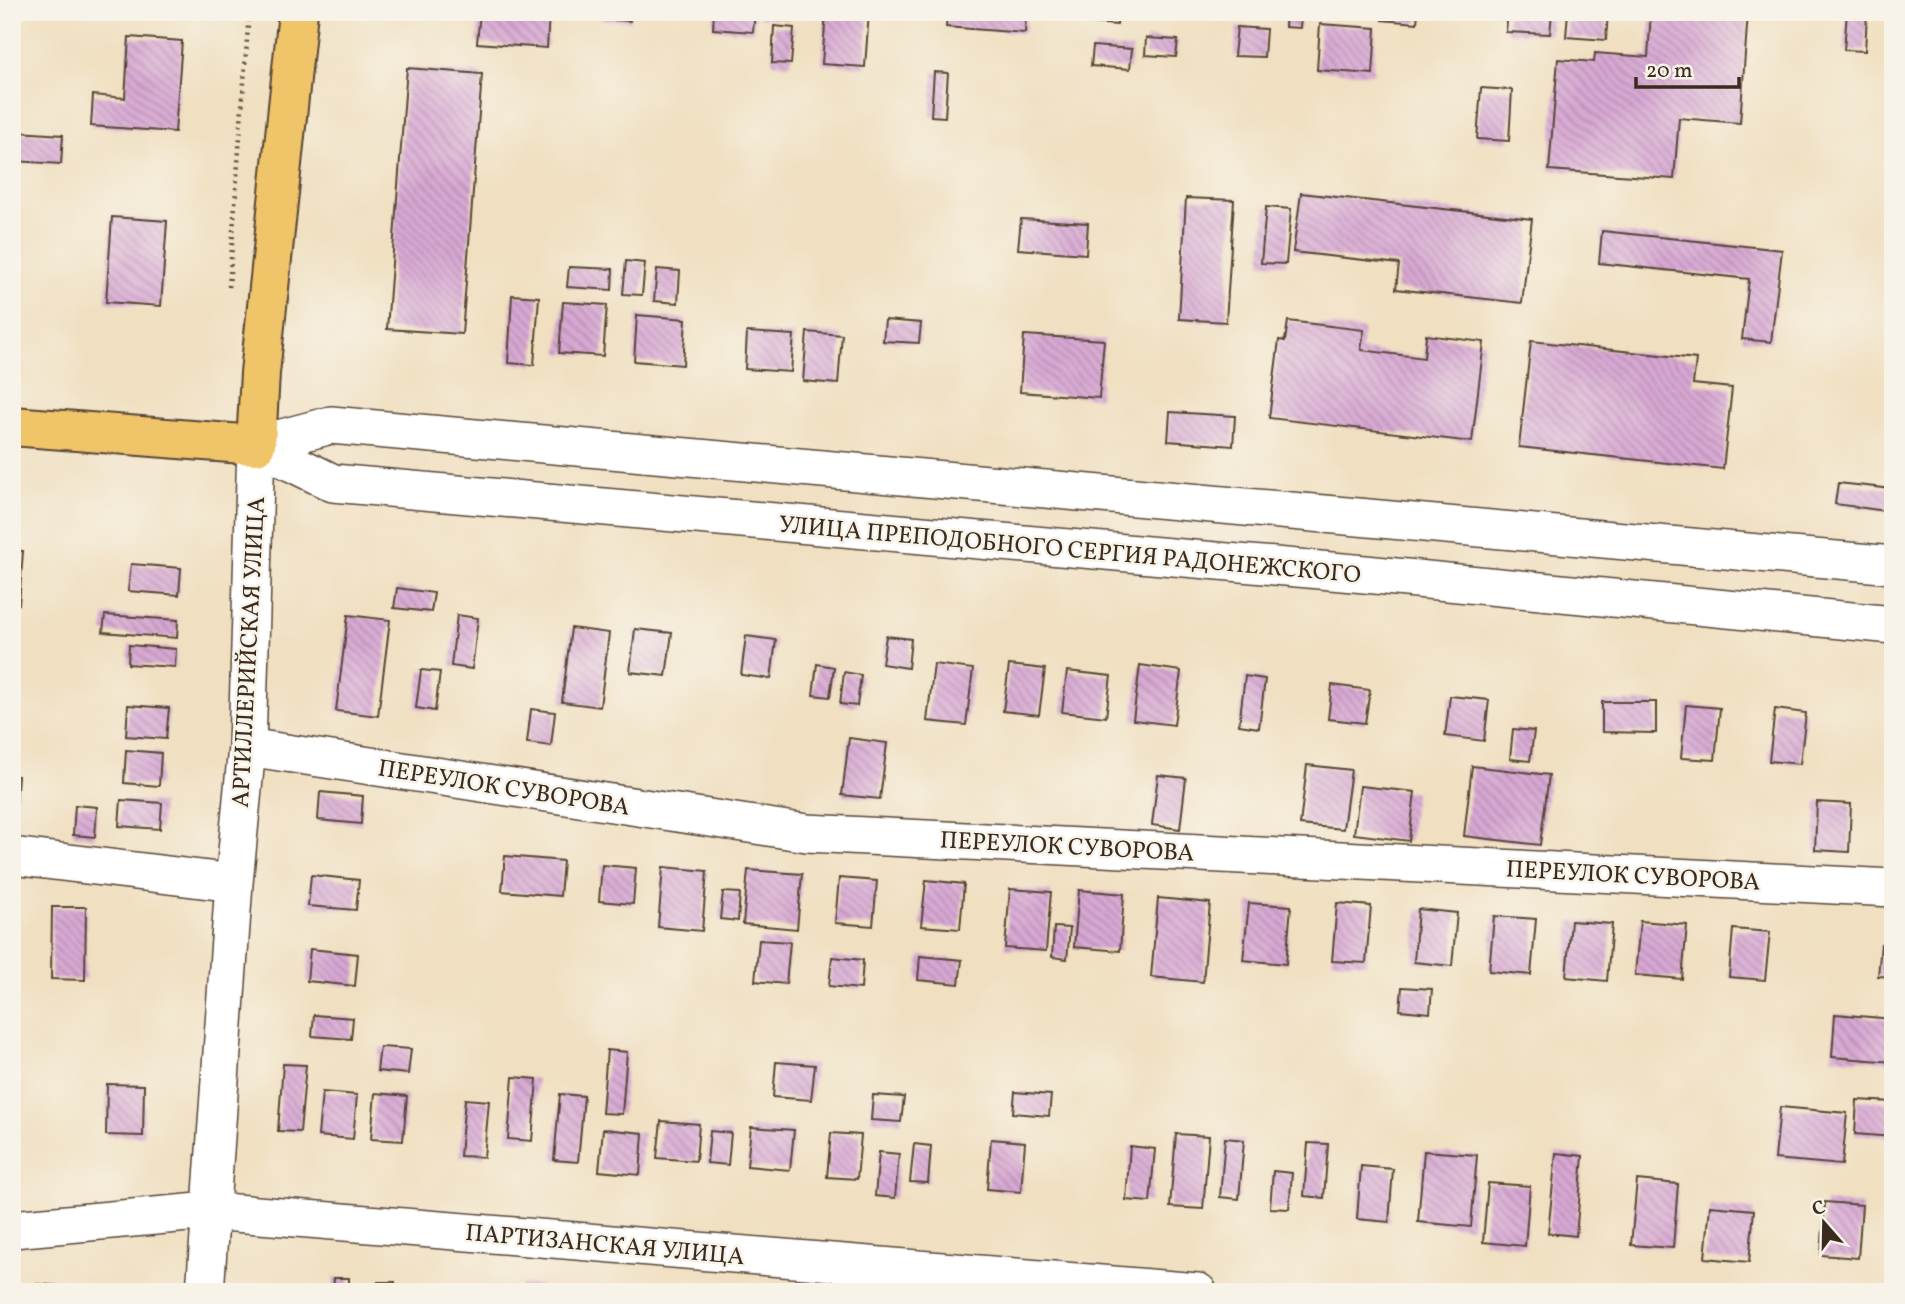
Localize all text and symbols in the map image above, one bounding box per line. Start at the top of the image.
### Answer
scale bar [1636,46,1739,90]
text: 20 m [1646,57,1692,86]
street label: АРТИЛЛЕРИЙСКАЯ УЛИЦА [225,496,275,808]
street label: УЛИЦА ПРЕПОДОБНОГО СЕРГИЯ РАДОНЕЖСКОГО [777,509,1362,593]
street label: ПЕРЕУЛОК СУВОРОВА [375,752,632,826]
street label: ПЕРЕУЛОК СУВОРОВА [939,824,1195,872]
street label: ПЕРЕУЛОК СУВОРОВА [1505,853,1761,901]
north arrow [1790,1188,1860,1258]
text: С [1809,1195,1829,1223]
street label: ПАРТИЗАНСКАЯ УЛИЦА [464,1217,746,1275]

